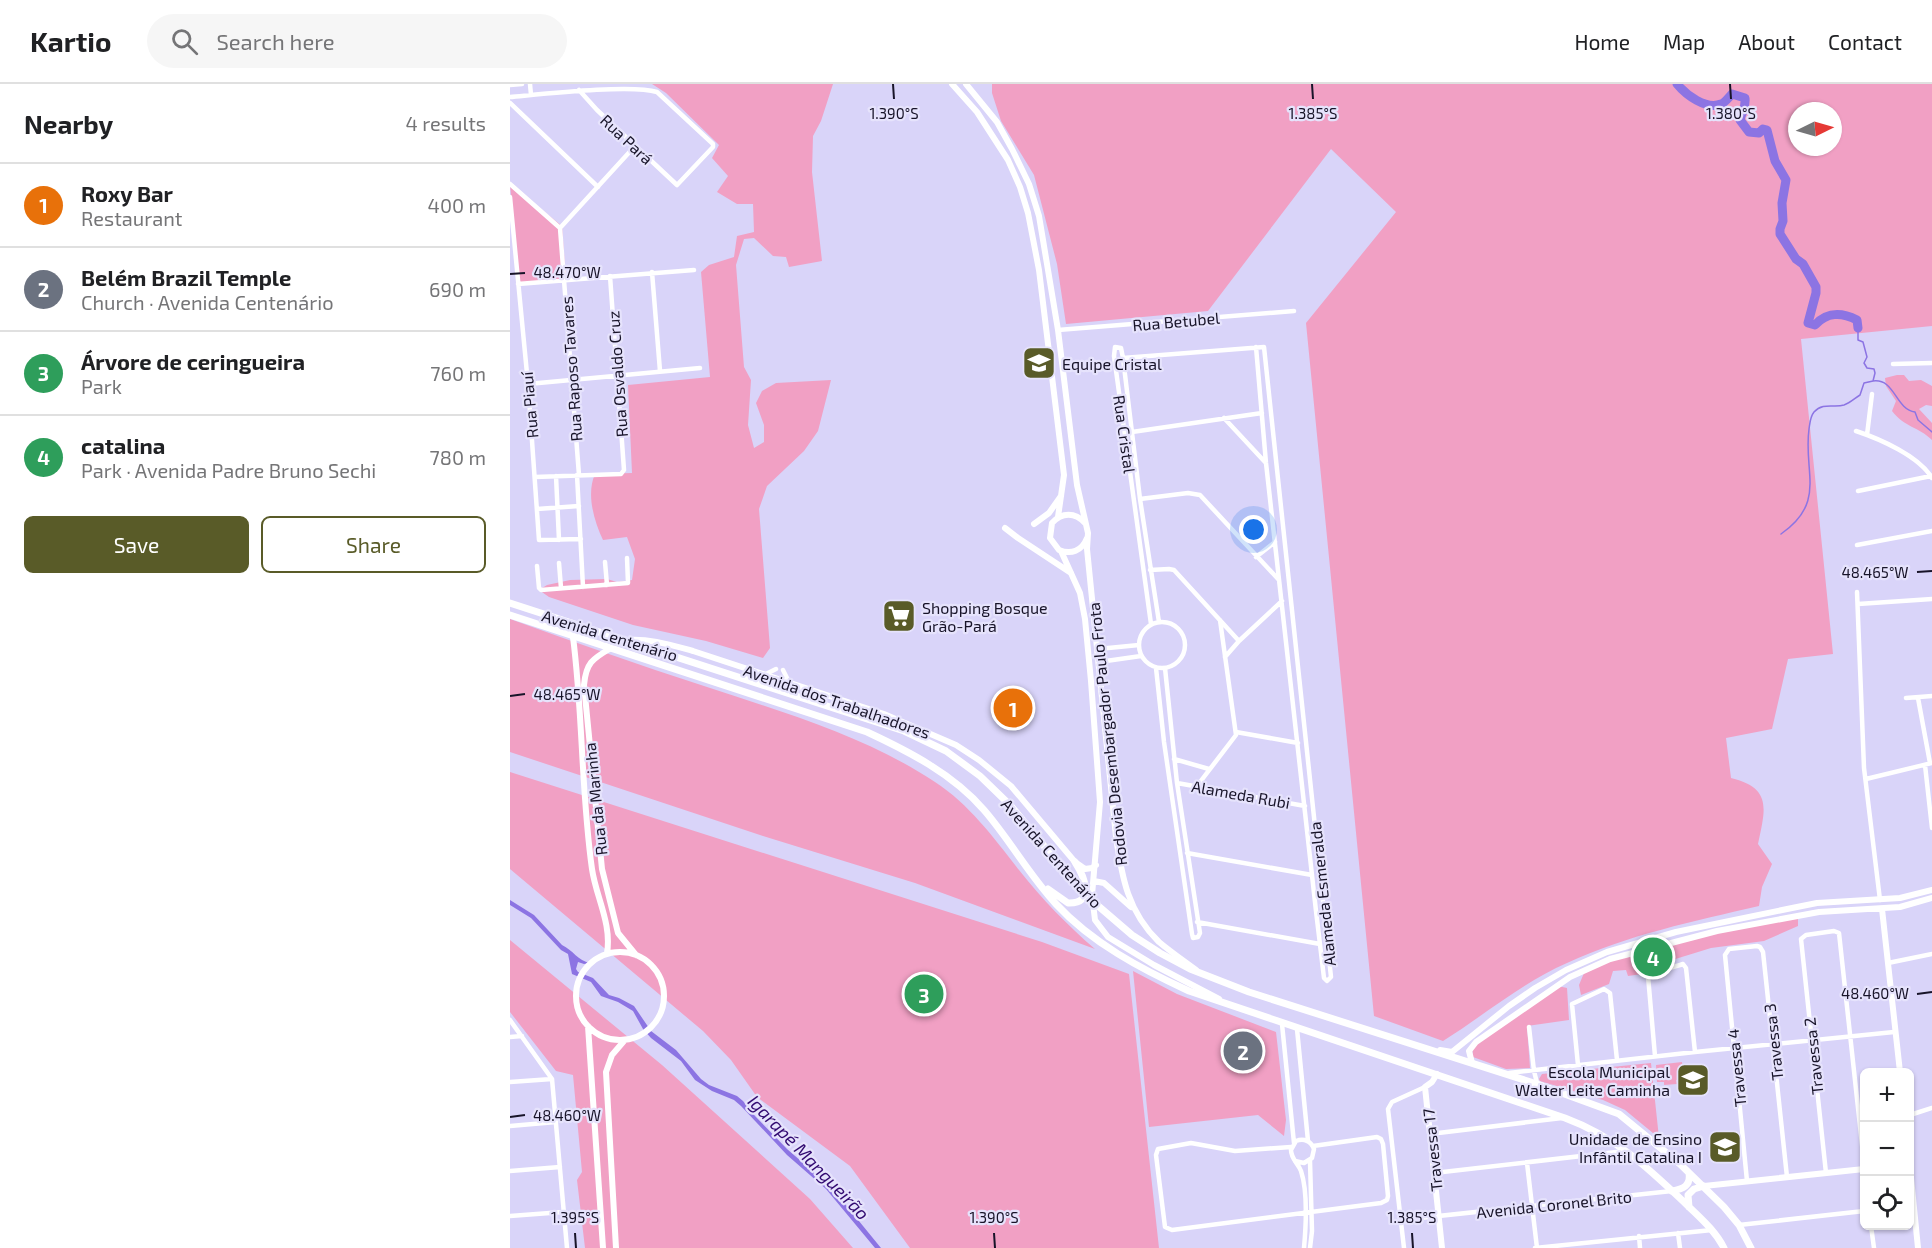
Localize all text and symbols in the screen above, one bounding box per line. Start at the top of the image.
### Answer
search box [147,14,567,68]
text: Kartio [30,24,111,58]
icon: search [168,25,201,58]
text: Search here [216,28,335,54]
text: Home [1574,29,1630,54]
text: Map [1663,29,1705,54]
text: About [1738,29,1795,54]
text: Contact [1828,29,1902,54]
north arrow [1788,102,1842,156]
text: 1.390°S [869,104,919,122]
text: 1.385°S [1289,104,1337,122]
text: 1.380°S [1706,104,1756,122]
text: Nearby [24,108,113,139]
street label: Rua Pará [597,110,657,168]
text: 4 results [406,111,486,135]
text: Roxy Bar [81,180,173,206]
text: 1 [39,193,48,217]
text: 400 m [428,193,486,217]
text: Restaurant [81,206,182,230]
text: 48.470°W [533,263,601,281]
text: Belém Brazil Temple [81,264,292,290]
text: 2 [38,277,49,301]
text: 690 m [429,277,486,301]
text: Church · Avenida Centenário [81,290,334,314]
street label: Rua Raposo Tavares [556,296,586,442]
street label: Rua Betubel [1132,308,1221,334]
street label: Rua Osvaldo Cruz [603,310,631,438]
school or university icon: Equipe Cristal [1021,345,1057,381]
text: Árvore de ceringueira [81,348,305,374]
place label: Equipe Cristal [1062,354,1162,373]
text: 3 [38,361,49,385]
text: 760 m [430,361,486,385]
street label: Rua Piauí [517,370,541,439]
text: Park [81,374,122,398]
street label: Rua Cristal [1110,394,1140,474]
text: catalina [81,432,165,458]
text: 4 [37,445,50,469]
text: 780 m [430,445,486,469]
text: Park · Avenida Padre Bruno Sechi [81,458,376,482]
your location [1239,515,1268,544]
button: Save [24,516,249,573]
button: Share [261,516,486,573]
text: 48.465°W [1841,563,1909,581]
supermarket icon: Shopping Bosque Grão-Pará [881,598,917,634]
place label: Shopping Bosque Grão-Pará [922,598,1048,635]
street label: Rodovia Desembargador Paulo Frota [1084,601,1130,867]
street label: Avenida Centenário [540,605,680,665]
street label: Avenida dos Trabalhadores [741,660,933,742]
text: 48.465°W [533,685,601,703]
pin: 1 [994,686,1032,730]
street label: Rua da Marinha [580,742,610,856]
street label: Alameda Rubi [1190,776,1292,812]
street label: Avenida Centenário [998,794,1106,912]
street label: Alameda Esmeralda [1305,821,1339,967]
pin: 4 [1634,934,1672,980]
pin: 3 [904,972,944,1016]
text: 48.460°W [1841,984,1909,1002]
street label: Travessa 3 [1760,1002,1786,1082]
street label: Travessa 2 [1799,1016,1827,1096]
pin: 2 [1224,1028,1262,1074]
street label: Travessa 4 [1722,1028,1750,1108]
place label: Escola Municipal Walter Leite Caminha [1515,1062,1670,1099]
school or university icon: Escola Municipal Walter Leite Caminha [1675,1062,1711,1098]
map controls [1860,1068,1914,1230]
button: + [1860,1068,1914,1122]
water label: Igarapé Mangueirão [744,1090,874,1224]
text: 48.460°W [533,1106,601,1124]
street label: Travessa 17 [1418,1108,1446,1192]
button: − [1860,1122,1914,1176]
place label: Unidade de Ensino Infântil Catalina I [1569,1129,1702,1166]
school or university icon: Unidade de Ensino Infântil Catalina I [1707,1129,1743,1165]
button: locate [1860,1176,1914,1230]
street label: Avenida Coronel Brito [1475,1186,1633,1222]
text: 1.395°S [551,1208,599,1226]
text: 1.390°S [969,1208,1019,1226]
text: 1.385°S [1388,1208,1436,1226]

